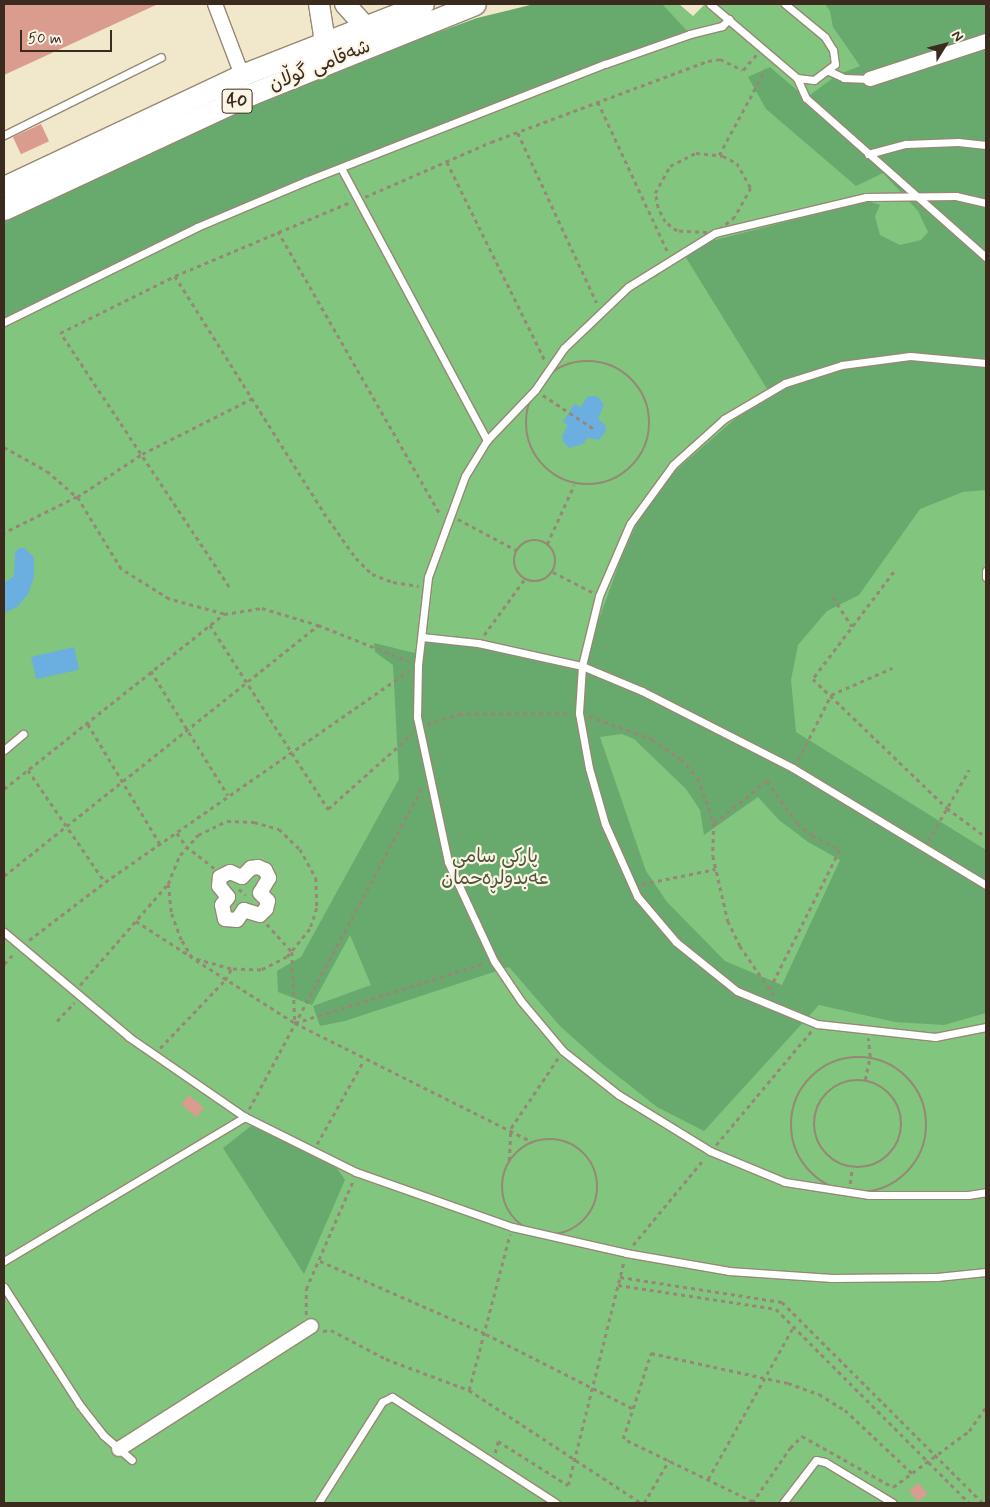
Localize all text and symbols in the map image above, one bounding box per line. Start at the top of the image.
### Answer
scale bar [22,20,115,52]
north arrow [920,20,970,70]
text: N [947,27,967,45]
text: 50 m [28,29,62,49]
street label: شەقامی گوڵان [266,35,374,97]
road number: 40 [221,85,253,116]
park label: پارکی سامی عەبدولڕەحمان [441,846,549,890]

